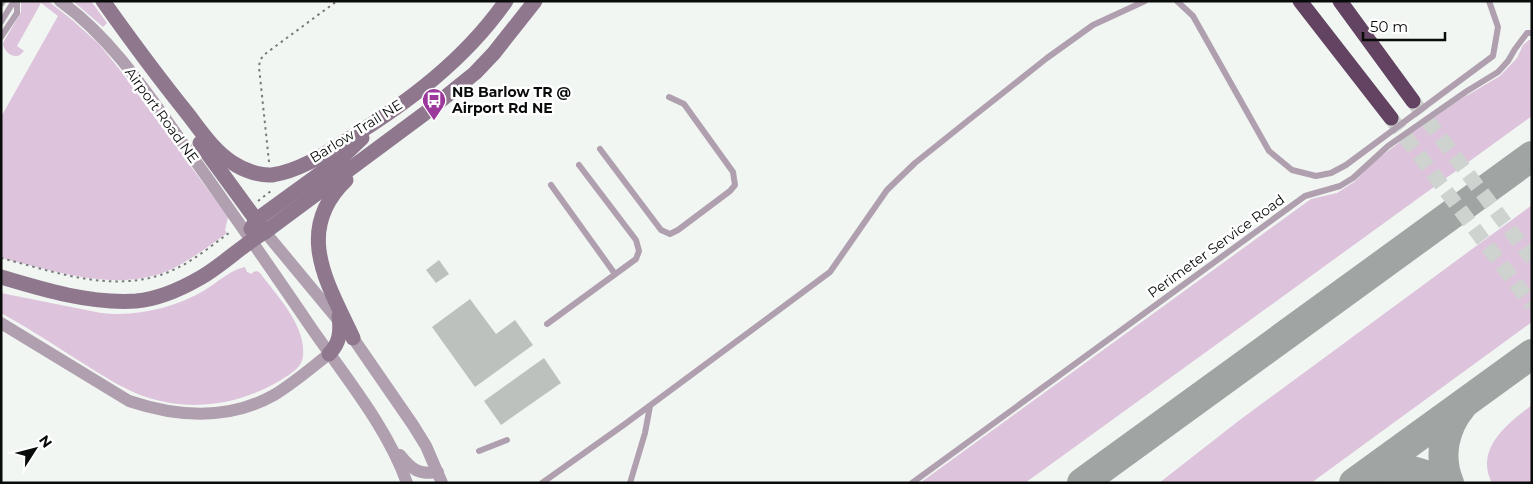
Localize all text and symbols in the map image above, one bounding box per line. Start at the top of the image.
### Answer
scale bar [1363,10,1446,42]
text: 50 m [1370,17,1408,36]
street label: Airport Road NE [121,64,203,166]
place label: NB Barlow TR @ Airport Rd NE [451,83,571,117]
bus stop icon: NB Barlow TR @ Airport Rd NE [421,87,447,121]
street label: Barlow Trail NE [306,95,406,167]
street label: Perimeter Service Road [1144,190,1288,302]
north arrow [10,424,60,474]
text: N [35,431,56,451]

